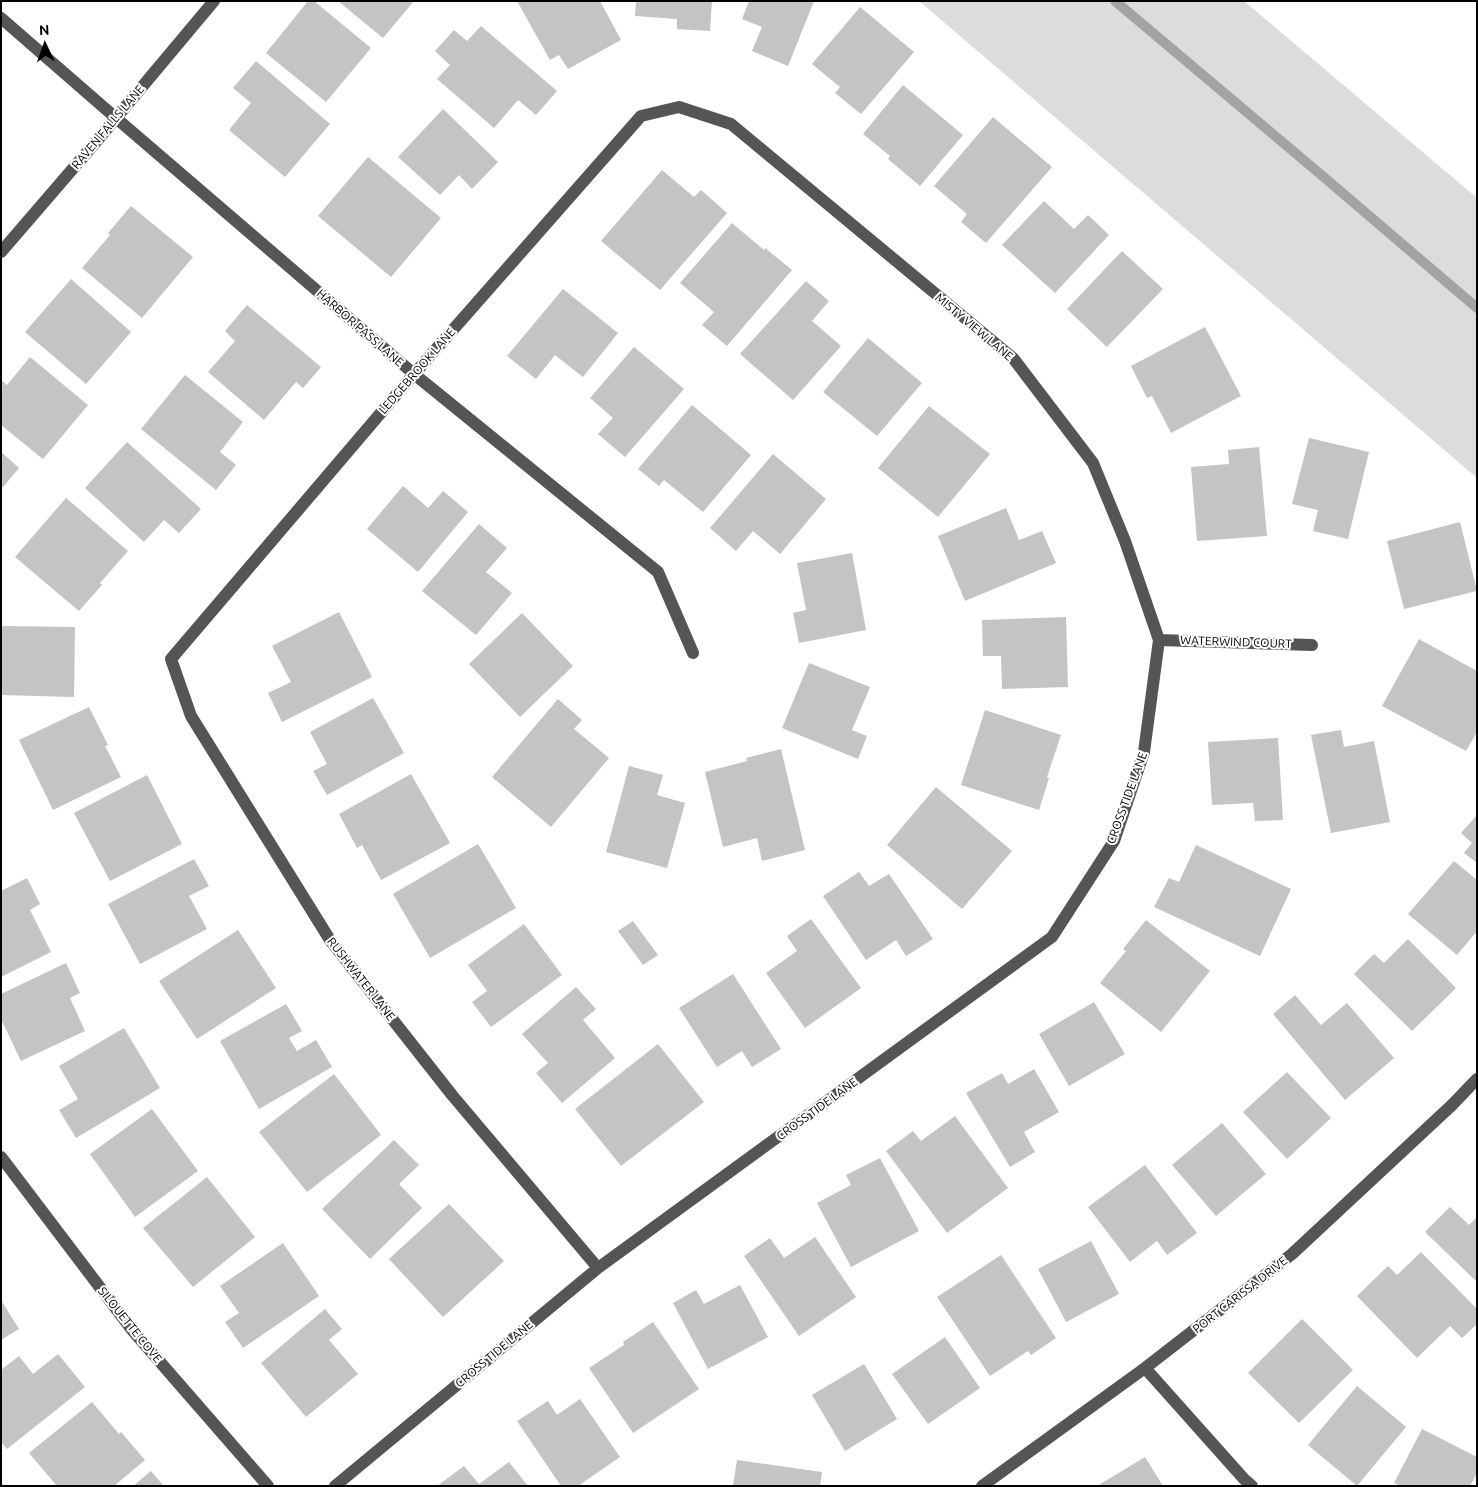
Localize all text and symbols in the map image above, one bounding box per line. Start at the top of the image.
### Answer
north arrow [20,20,70,70]
text: N [39,22,50,38]
street label: RAVEN FALLS LANE [69,82,147,172]
street label: HARBOR PASS LANE [314,286,406,370]
street label: MISTY VIEW LANE [932,290,1016,364]
street label: LEDGEBROOK LANE [376,325,458,417]
street label: WATERWIND COURT [1180,633,1292,651]
street label: CROSS TIDE LANE [1104,750,1150,846]
street label: RUSHWATER LANE [324,935,398,1023]
street label: CROSS TIDE LANE [774,1075,860,1143]
street label: PORT CARISSA DRIVE [1190,1254,1290,1336]
street label: SILOUETTE COVE [95,1284,165,1366]
street label: CROSS TIDE LANE [452,1317,536,1391]

